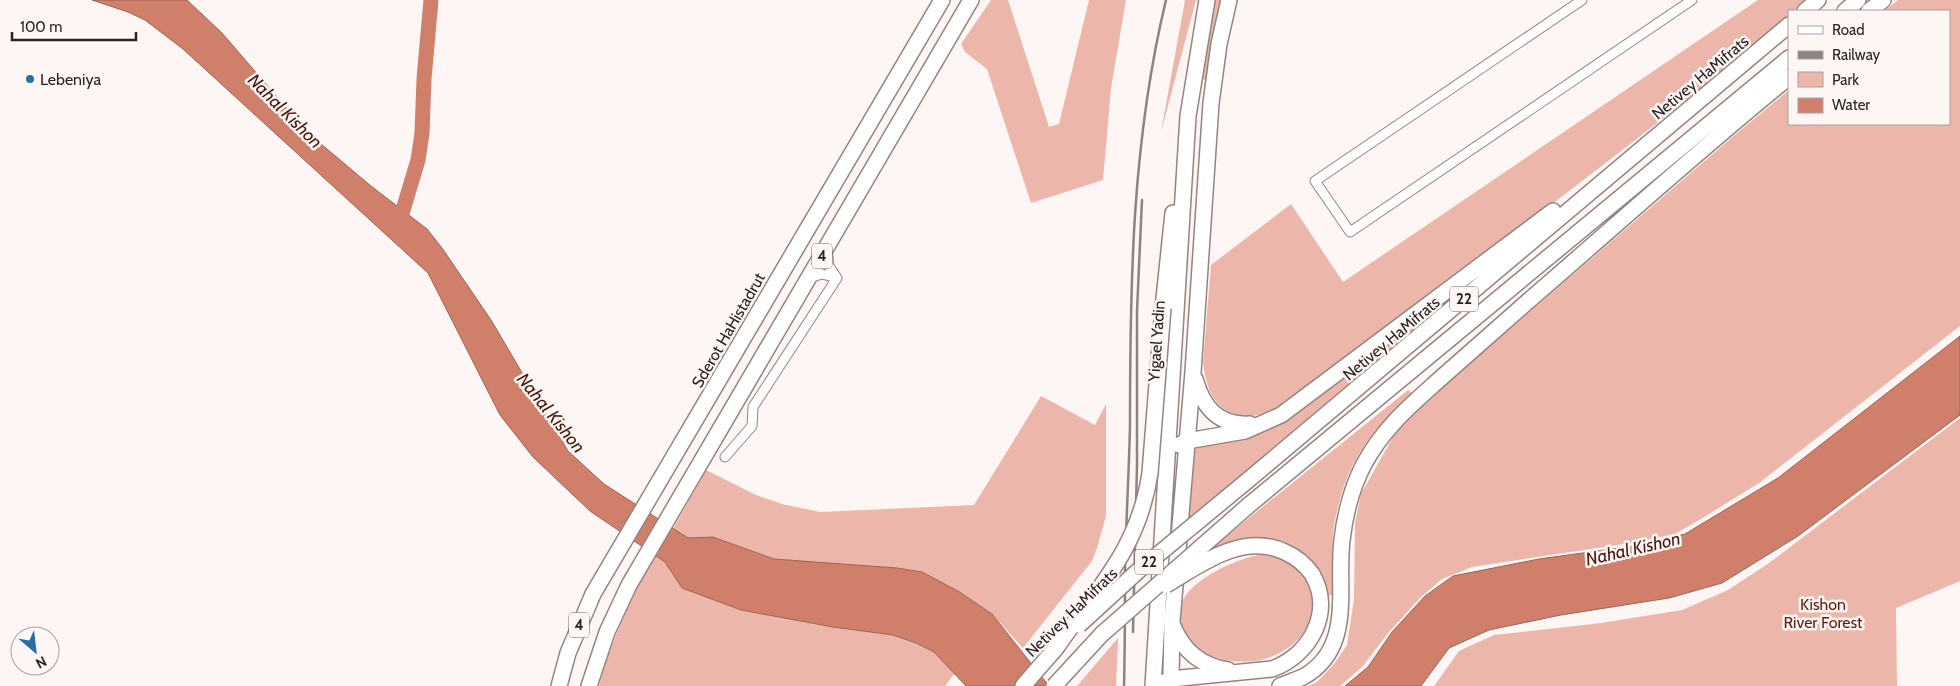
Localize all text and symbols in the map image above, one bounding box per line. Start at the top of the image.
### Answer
scale bar [12,10,136,42]
legend [1788,10,1950,125]
text: 100 m [20,18,62,36]
text: Road [1832,21,1865,39]
street label: Netivey HaMifrats [1648,31,1753,123]
text: Railway [1832,46,1881,64]
water label: Nahal Kishon [243,69,327,153]
place label: Lebeniya [40,70,101,89]
text: Park [1832,71,1859,89]
marker: Lebeniya [24,73,36,85]
text: Water [1832,96,1870,114]
road number: 4 [812,244,832,268]
street label: Sderot HaHistadrut [688,269,769,391]
road number: 22 [1450,286,1478,312]
street label: Netivey HaMifrats [1339,292,1444,384]
street label: Yigael Yadin [1144,300,1169,383]
water label: Nahal Kishon [512,369,590,457]
water label: Nahal Kishon [1584,527,1682,571]
road number: 22 [1135,550,1163,574]
street label: Netivey HaMifrats [1022,564,1121,661]
park label: Kishon River Forest [1783,595,1863,632]
road number: 4 [569,612,589,638]
north arrow [10,626,60,676]
text: N [33,652,50,673]

